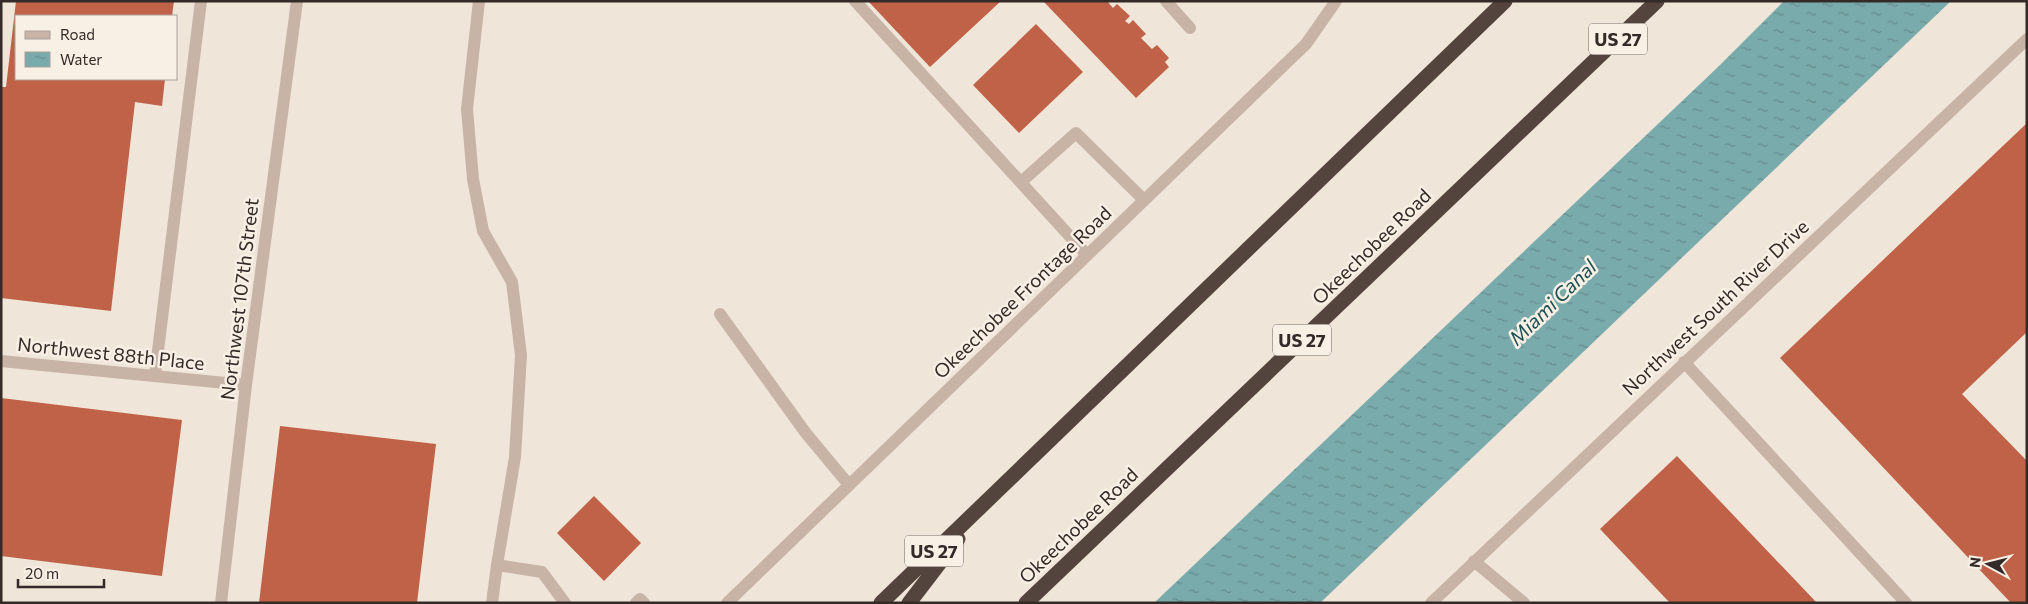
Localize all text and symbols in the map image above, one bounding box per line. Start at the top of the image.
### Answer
legend [15,15,178,80]
road number: US 27 [1589,23,1647,54]
text: Road [60,25,95,43]
text: Water [60,50,102,68]
street label: Okeechobee Road [1307,183,1435,309]
street label: Northwest 107th Street [215,197,263,401]
street label: Okeechobee Frontage Road [928,201,1116,383]
street label: Northwest South River Drive [1617,215,1813,399]
water label: Miami Canal [1503,254,1601,350]
road number: US 27 [1273,324,1331,356]
street label: Northwest 88th Place [16,332,206,374]
street label: Okeechobee Road [1014,462,1142,588]
road number: US 27 [905,536,963,566]
north arrow [1963,539,2013,589]
scale bar [18,556,104,588]
text: N [1966,556,1984,569]
text: 20 m [25,564,59,582]

